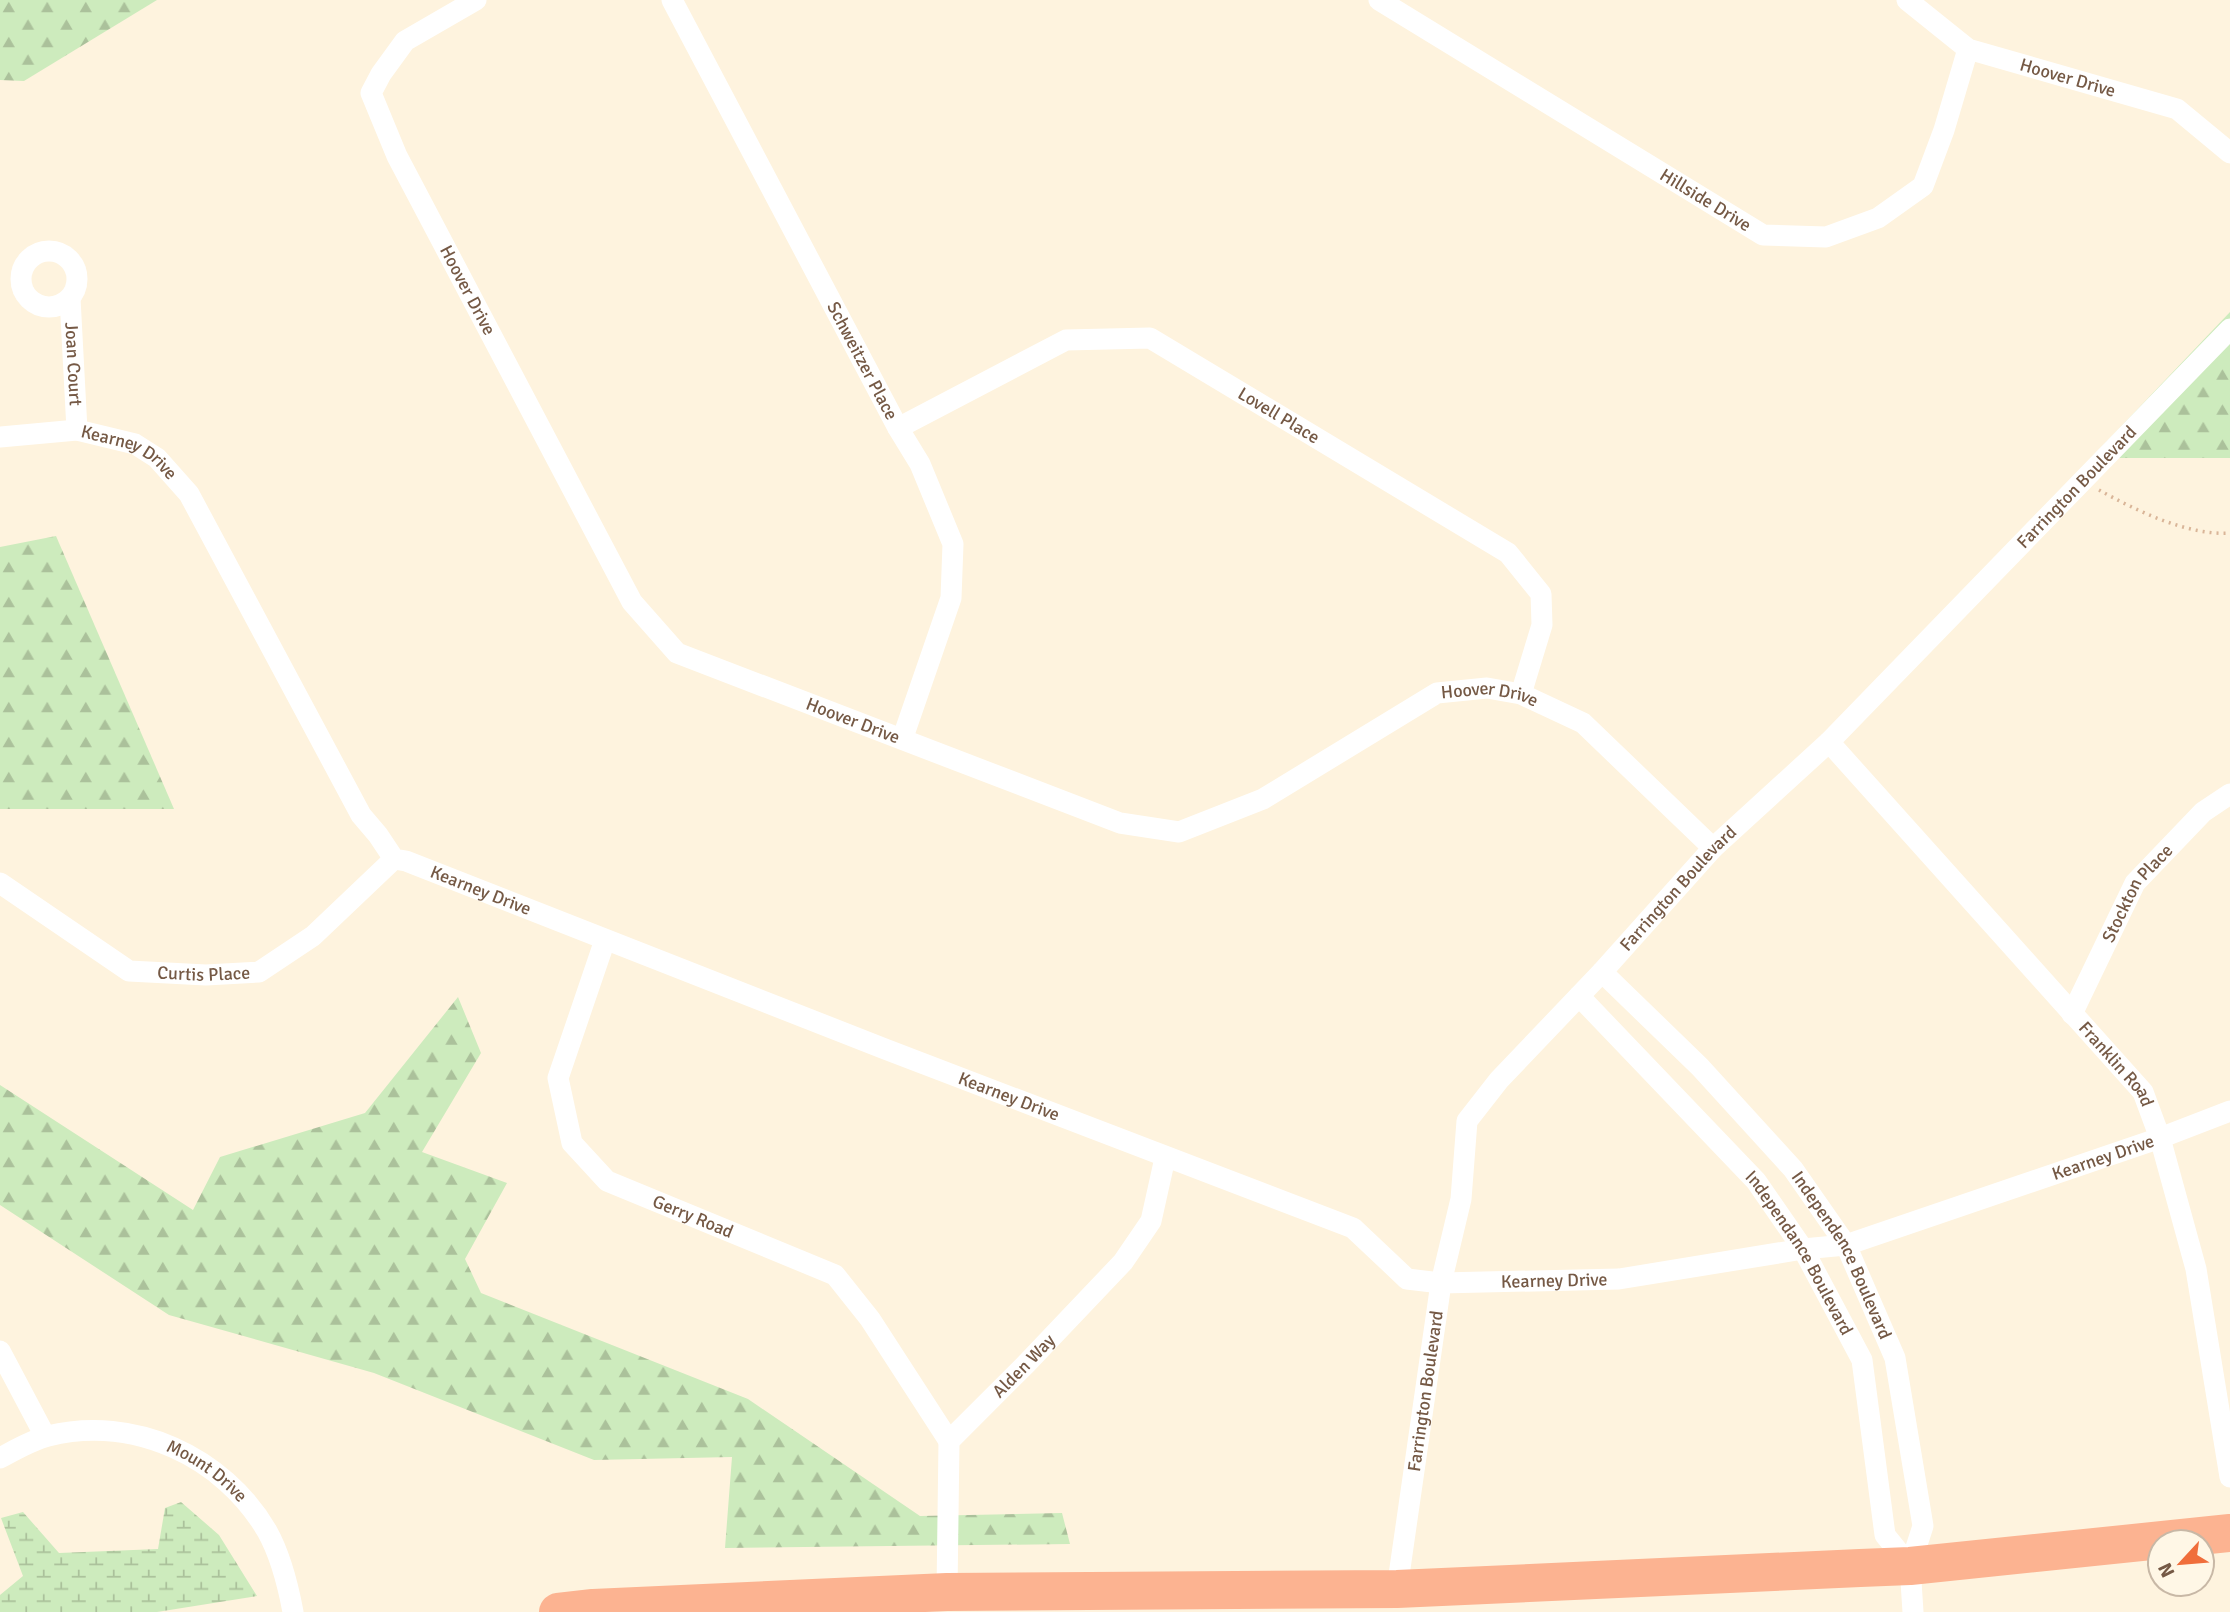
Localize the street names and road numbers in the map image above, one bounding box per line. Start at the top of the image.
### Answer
street label: Hoover Drive [2017,53,2118,102]
street label: Hillside Drive [1656,164,1755,236]
street label: Hoover Drive [435,241,500,339]
street label: Schweitzer Place [822,298,903,424]
street label: Joan Court [60,322,87,406]
street label: Lovell Place [1234,382,1324,448]
street label: Kearney Drive [79,420,182,484]
street label: Farrington Boulevard [2012,421,2141,553]
street label: Hoover Drive [1440,677,1542,712]
street label: Hoover Drive [803,693,903,748]
street label: Farrington Boulevard [1615,821,1741,956]
street label: Stockton Place [2097,839,2177,946]
street label: Kearney Drive [427,861,534,920]
street label: Curtis Place [157,961,251,986]
street label: Franklin Road [2074,1017,2158,1110]
street label: Kearney Drive [955,1067,1063,1126]
street label: Kearney Drive [2049,1130,2157,1185]
street label: Independance Boulevard [1741,1166,1858,1339]
street label: Independence Boulevard [1787,1167,1896,1342]
street label: Gerry Road [649,1190,737,1243]
street label: Kearney Drive [1501,1268,1608,1293]
street label: Farrington Boulevard [1403,1309,1448,1473]
street label: Alden Way [988,1329,1060,1402]
street label: Mount Drive [163,1435,252,1507]

